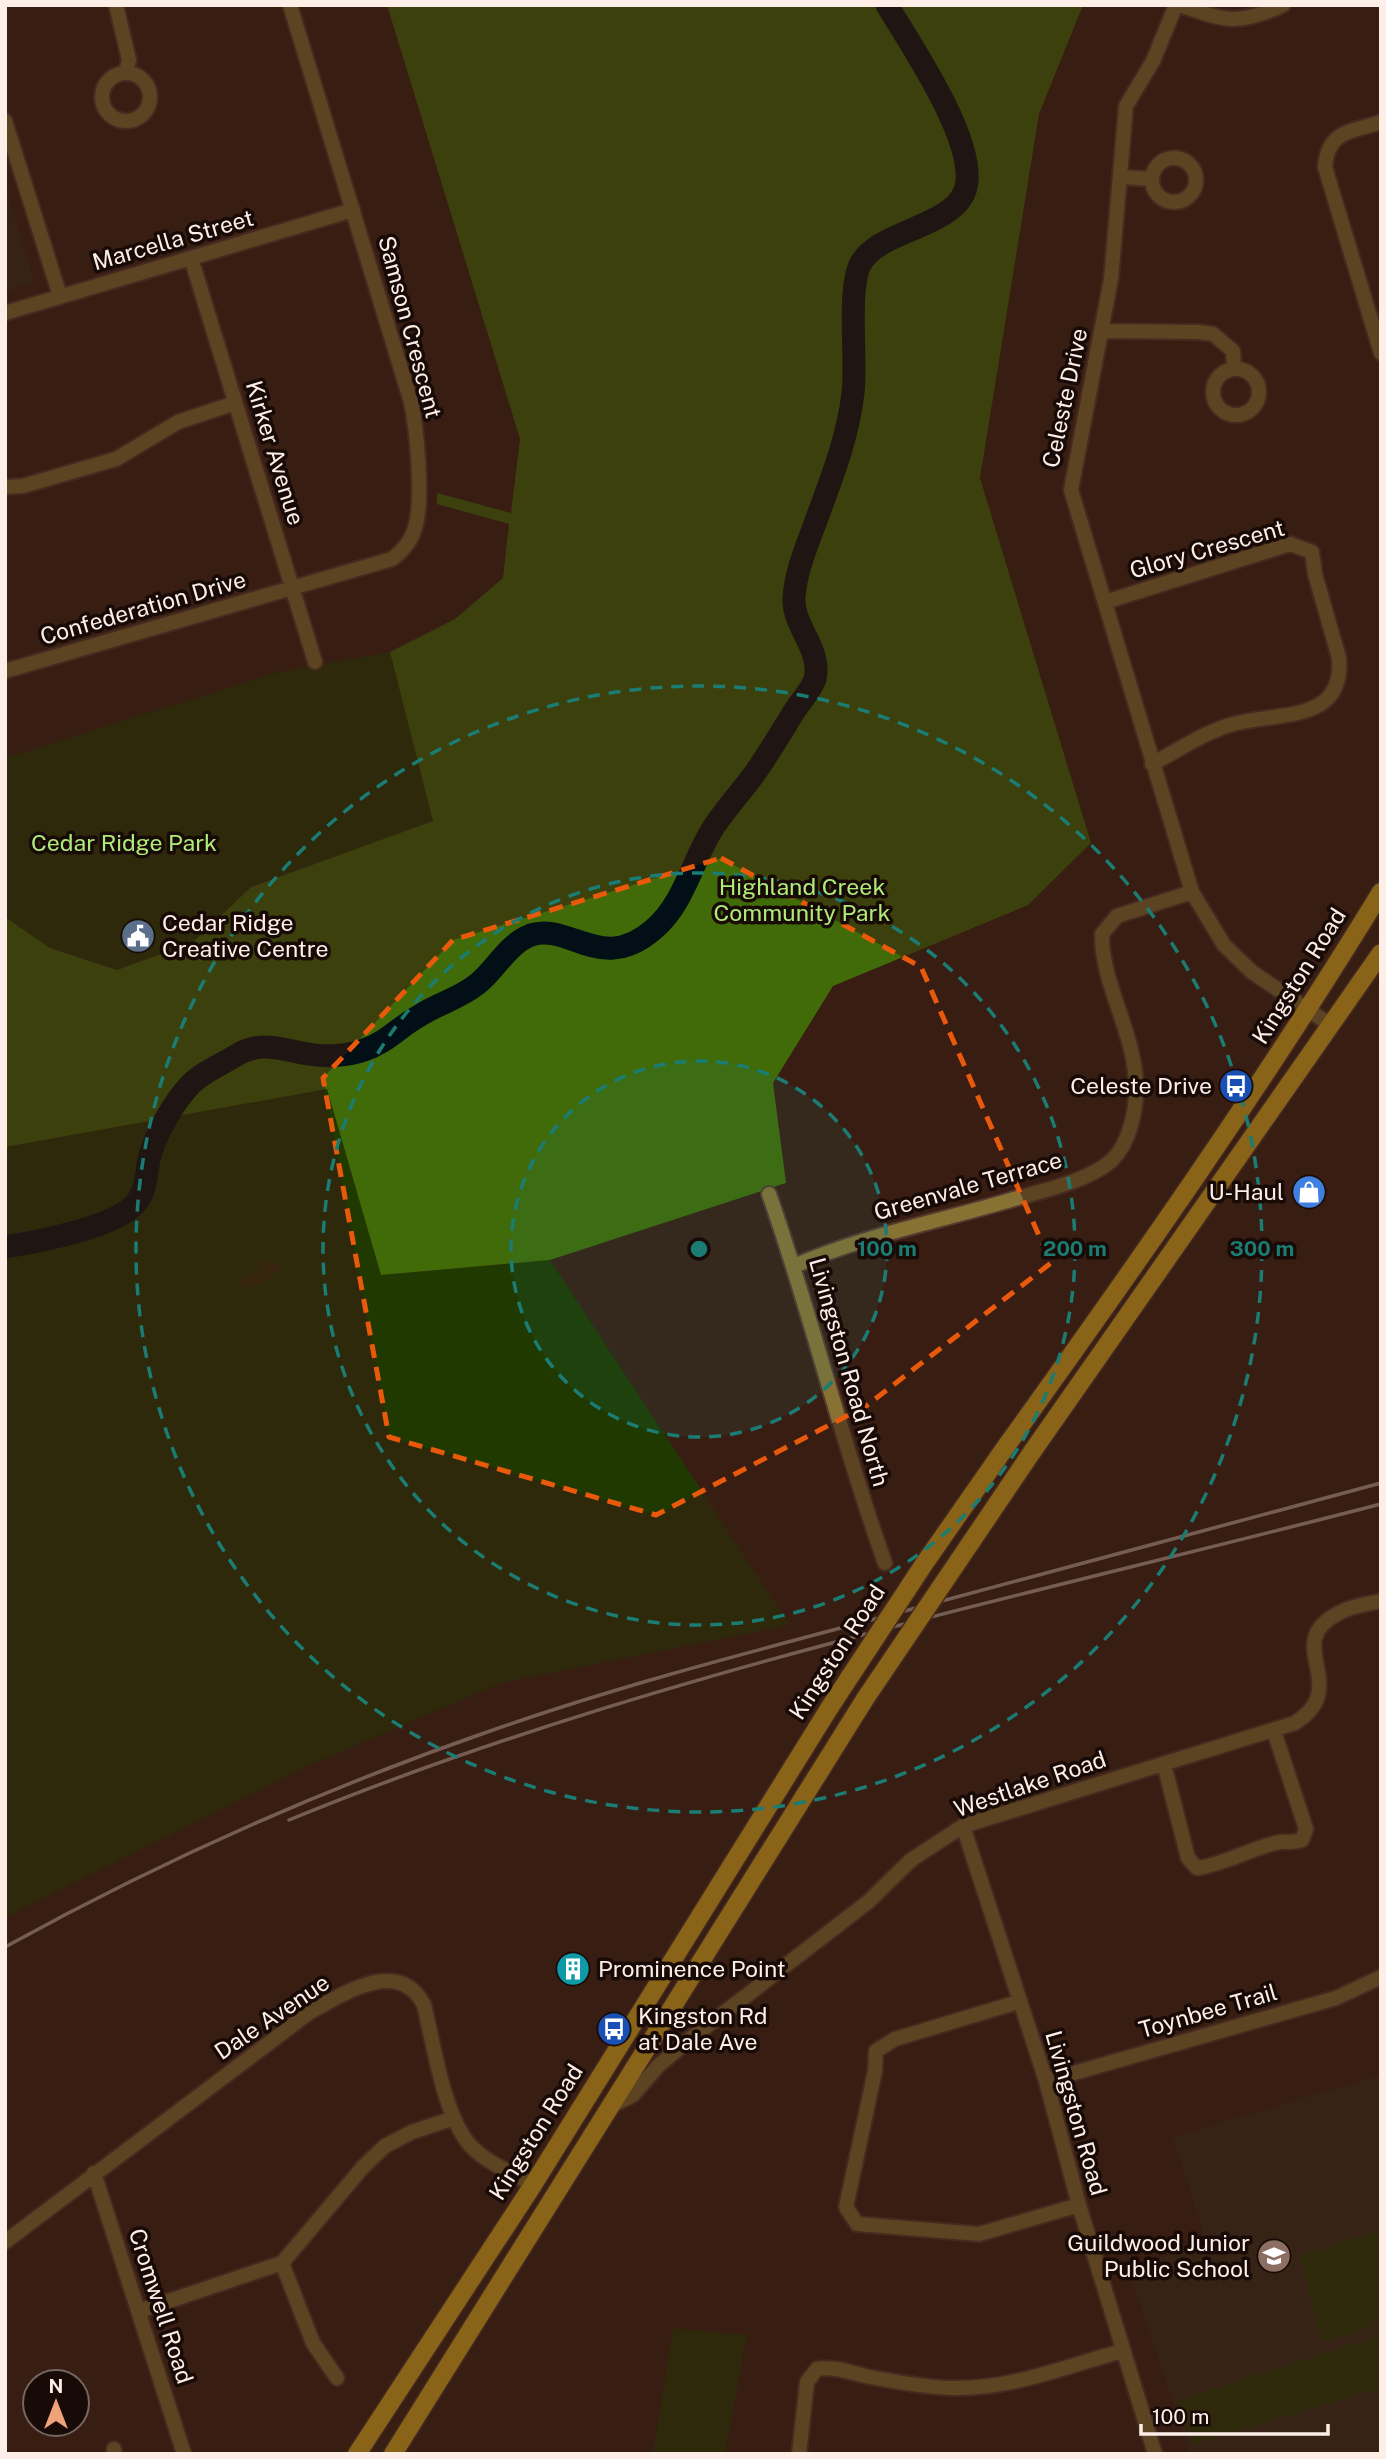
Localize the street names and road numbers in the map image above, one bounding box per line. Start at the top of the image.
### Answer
street label: Marcella Street [89,204,256,275]
street label: Samson Crescent [373,233,448,421]
street label: Celeste Drive [1037,326,1092,470]
street label: Kirker Avenue [241,377,310,528]
street label: Glory Crescent [1126,514,1287,584]
street label: Confederation Drive [37,565,249,650]
street label: Kingston Road [1246,903,1351,1049]
street label: Greenvale Terrace [871,1146,1065,1225]
street label: Livingston Road North [804,1254,895,1489]
street label: Kingston Road [783,1579,890,1724]
street label: Westlake Road [950,1745,1109,1822]
street label: Dale Avenue [209,1968,334,2065]
street label: Toynbee Trail [1136,1978,1280,2043]
street label: Livingston Road [1040,2027,1113,2198]
street label: Kingston Road [483,2059,588,2205]
street label: Cromwell Road [124,2225,199,2387]

